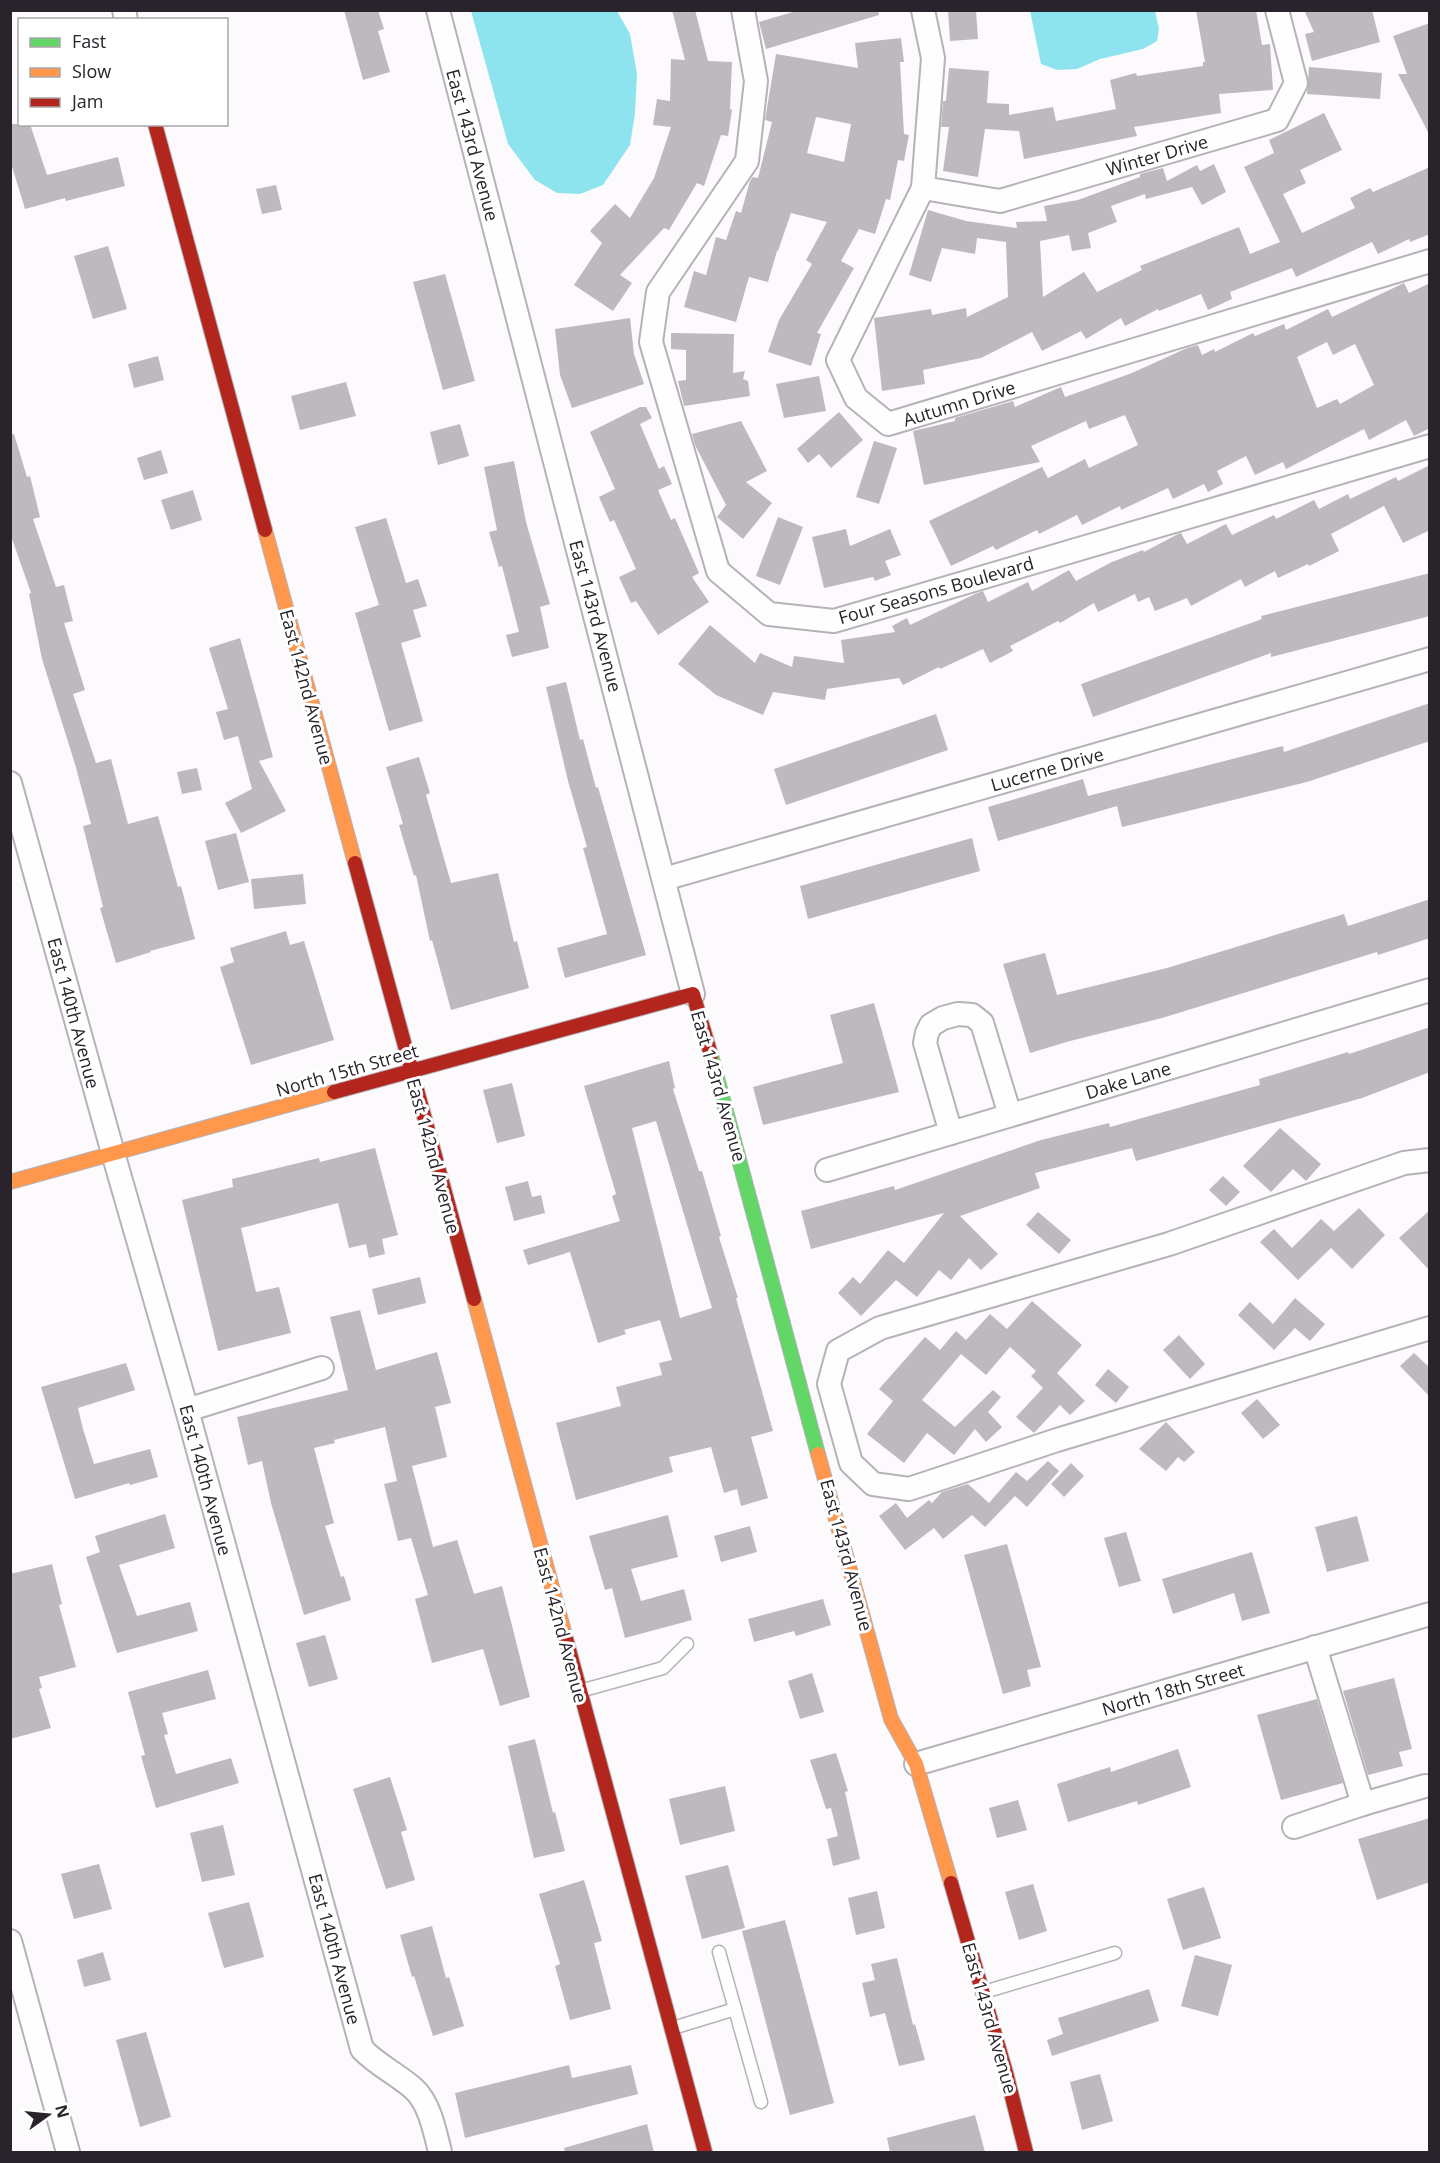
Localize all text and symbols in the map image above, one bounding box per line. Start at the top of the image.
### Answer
legend [18,18,228,126]
text: Fast [72,29,106,53]
text: Slow [72,59,111,83]
street label: East 143rd Avenue [441,66,505,224]
text: Jam [70,89,104,113]
street label: Winter Drive [1103,129,1211,181]
street label: Autumn Drive [900,375,1018,431]
street label: East 143rd Avenue [564,537,628,695]
street label: Four Seasons Boulevard [835,551,1037,629]
street label: East 142nd Avenue [275,607,339,767]
street label: Lucerne Drive [988,741,1106,797]
street label: East 140th Avenue [42,935,106,1091]
street label: East 143rd Avenue [686,1008,752,1164]
street label: North 15th Street [273,1038,421,1102]
street label: Dake Lane [1082,1056,1174,1104]
street label: East 142nd Avenue [402,1076,466,1236]
street label: East 140th Avenue [174,1402,238,1558]
street label: East 143rd Avenue [815,1476,879,1634]
street label: East 142nd Avenue [529,1545,593,1705]
street label: North 18th Street [1099,1657,1247,1721]
street label: East 140th Avenue [303,1871,367,2027]
street label: East 143rd Avenue [957,1940,1023,2096]
north arrow [18,2085,78,2145]
text: N [50,2102,75,2120]

